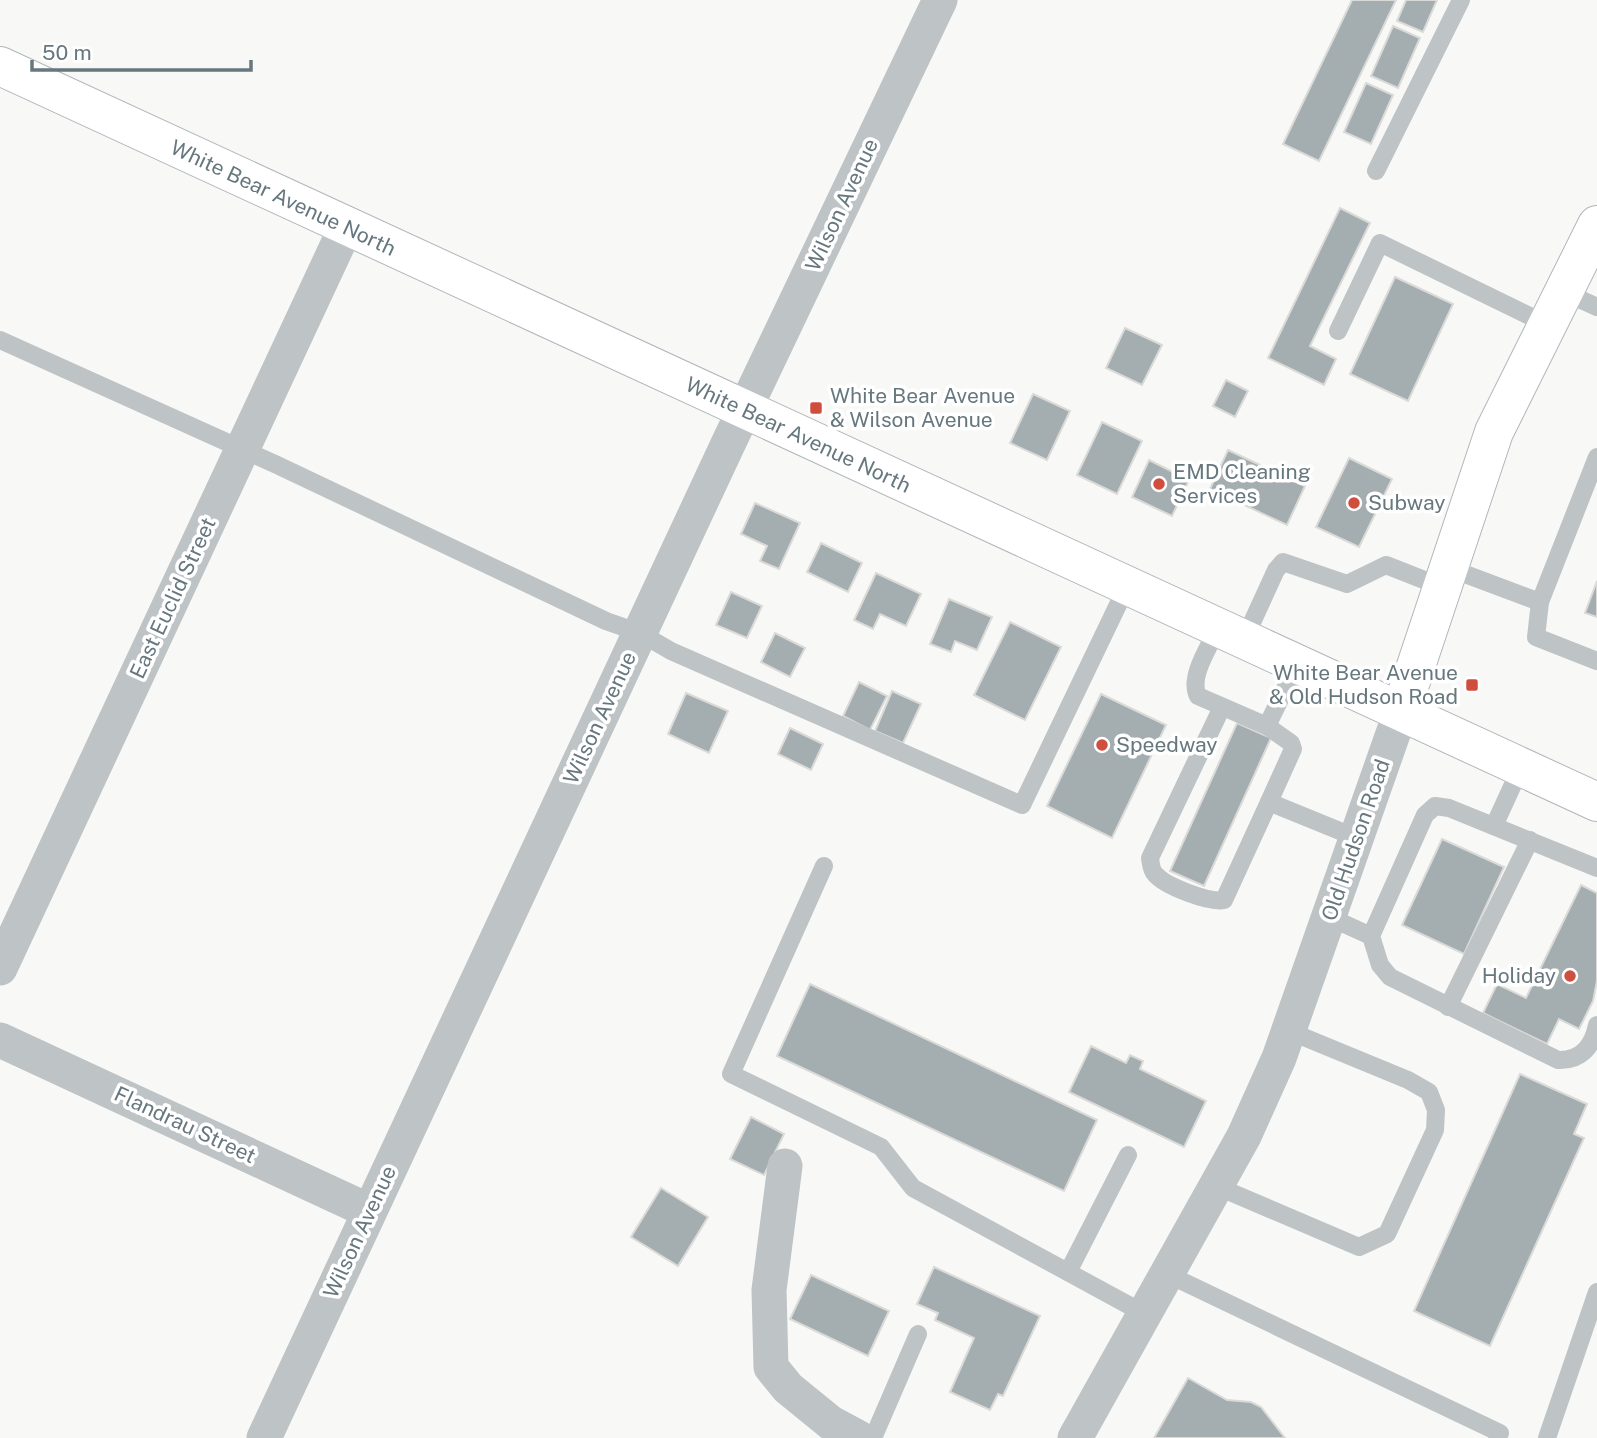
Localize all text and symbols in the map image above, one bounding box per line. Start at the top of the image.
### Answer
scale bar [32,28,250,72]
text: 50 m [42,40,92,65]
street label: White Bear Avenue North [167,134,400,261]
street label: Wilson Avenue [800,135,883,275]
street label: White Bear Avenue North [682,371,915,498]
place label: White Bear Avenue & Wilson Avenue [830,383,1015,432]
marker: White Bear Avenue & Wilson Avenue [808,400,824,416]
place label: EMD Cleaning Services [1173,459,1311,508]
marker: EMD Cleaning Services [1151,476,1167,492]
place label: Subway [1368,490,1445,515]
marker: Subway [1346,495,1362,511]
street label: East Euclid Street [124,513,221,682]
street label: Wilson Avenue [558,648,641,788]
place label: White Bear Avenue & Old Hudson Road [1269,660,1458,709]
marker: White Bear Avenue & Old Hudson Road [1464,677,1480,693]
place label: Speedway [1116,732,1218,757]
marker: Speedway [1094,737,1110,753]
street label: Old Hudson Road [1316,756,1395,924]
place label: Holiday [1482,963,1556,988]
marker: Holiday [1562,968,1578,984]
street label: Flandrau Street [111,1081,260,1168]
street label: Wilson Avenue [318,1162,401,1302]

